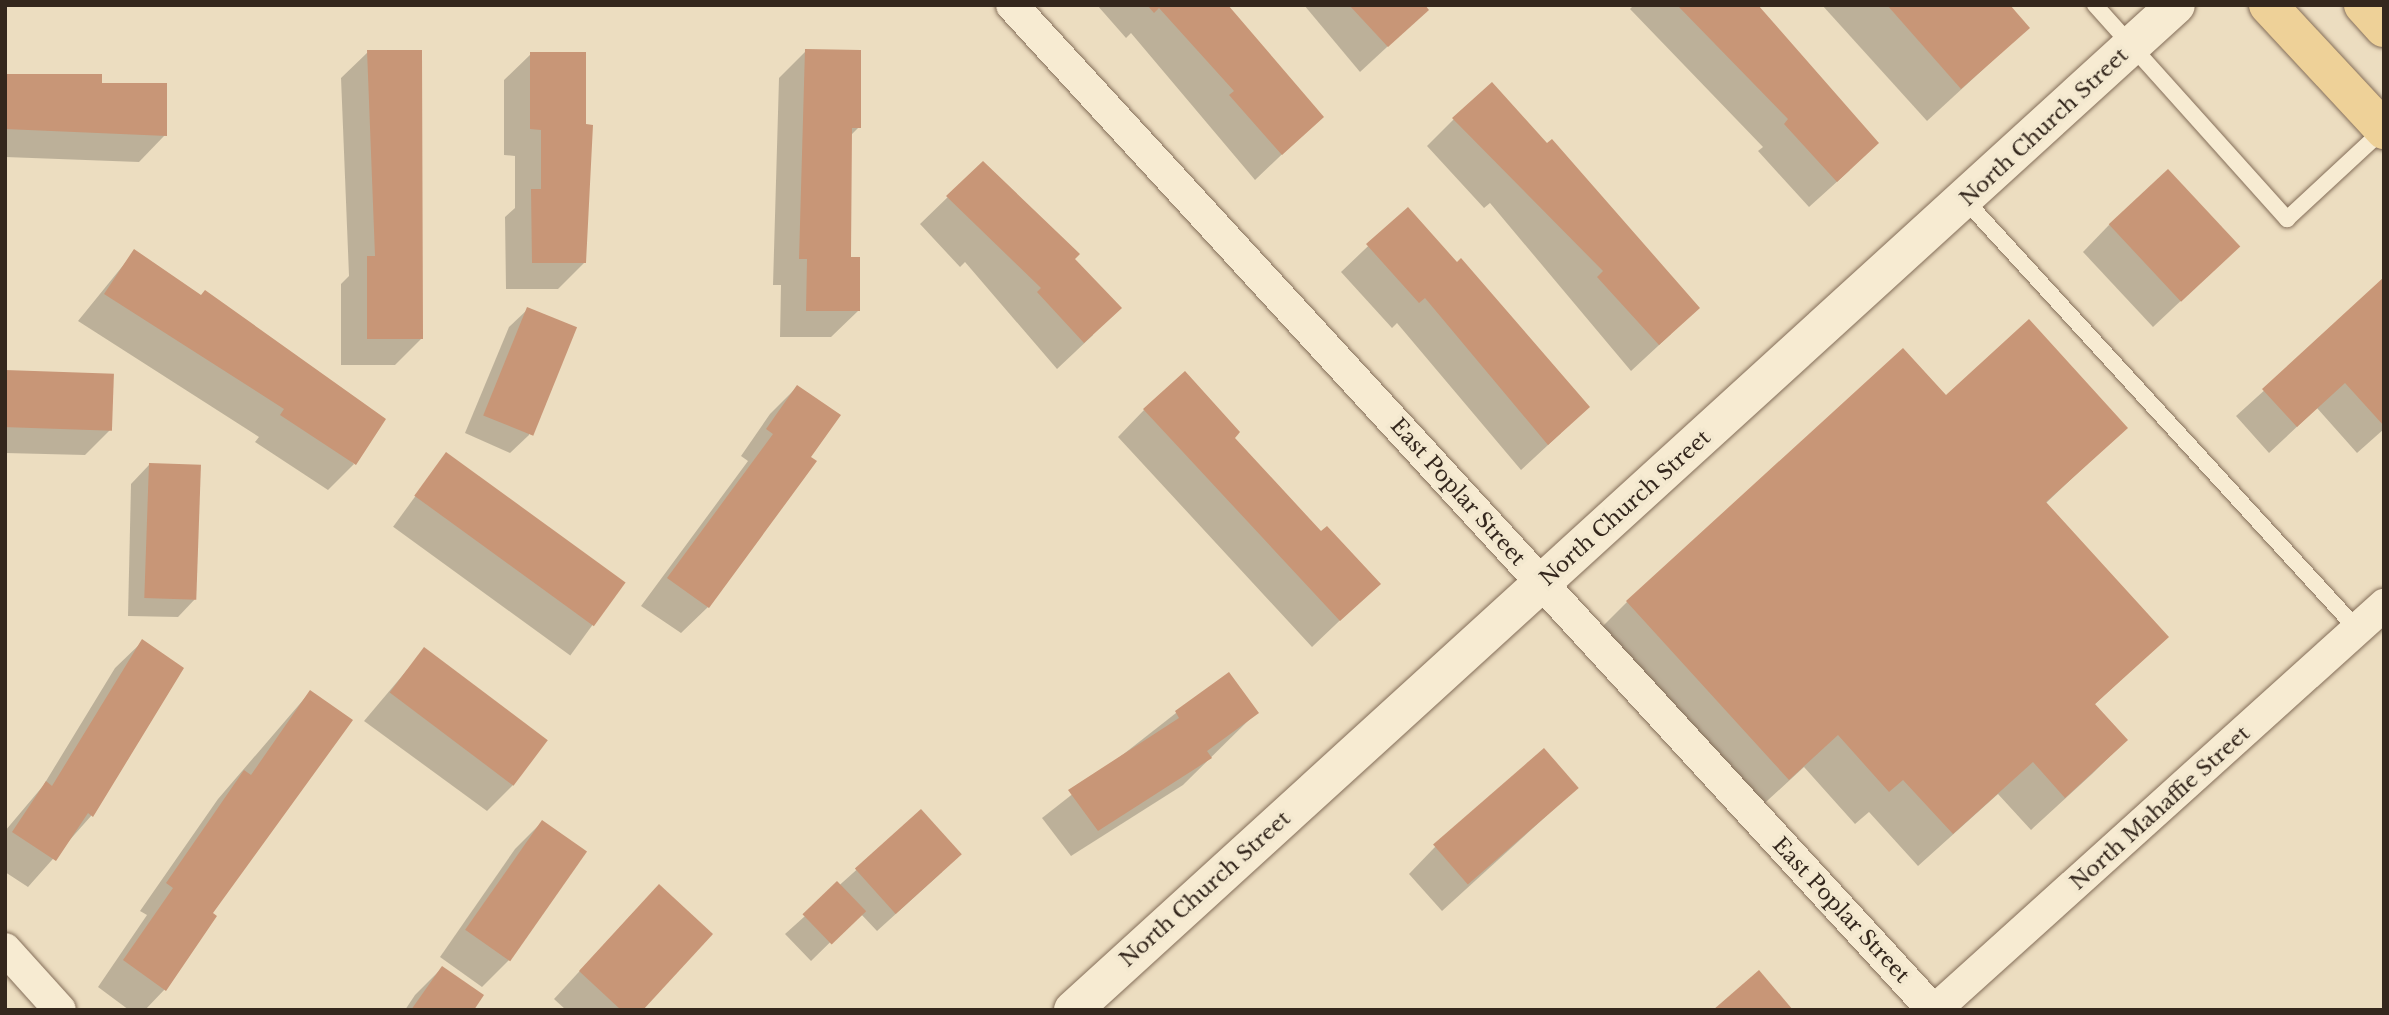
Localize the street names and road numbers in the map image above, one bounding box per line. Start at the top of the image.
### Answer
street label: North Church Street [1955,43,2133,211]
street label: East Poplar Street [1385,413,1531,571]
street label: North Church Street [1535,425,1715,591]
street label: North Mahaffie Street [2065,721,2255,895]
street label: North Church Street [1115,806,1295,972]
street label: East Poplar Street [1767,832,1915,988]

